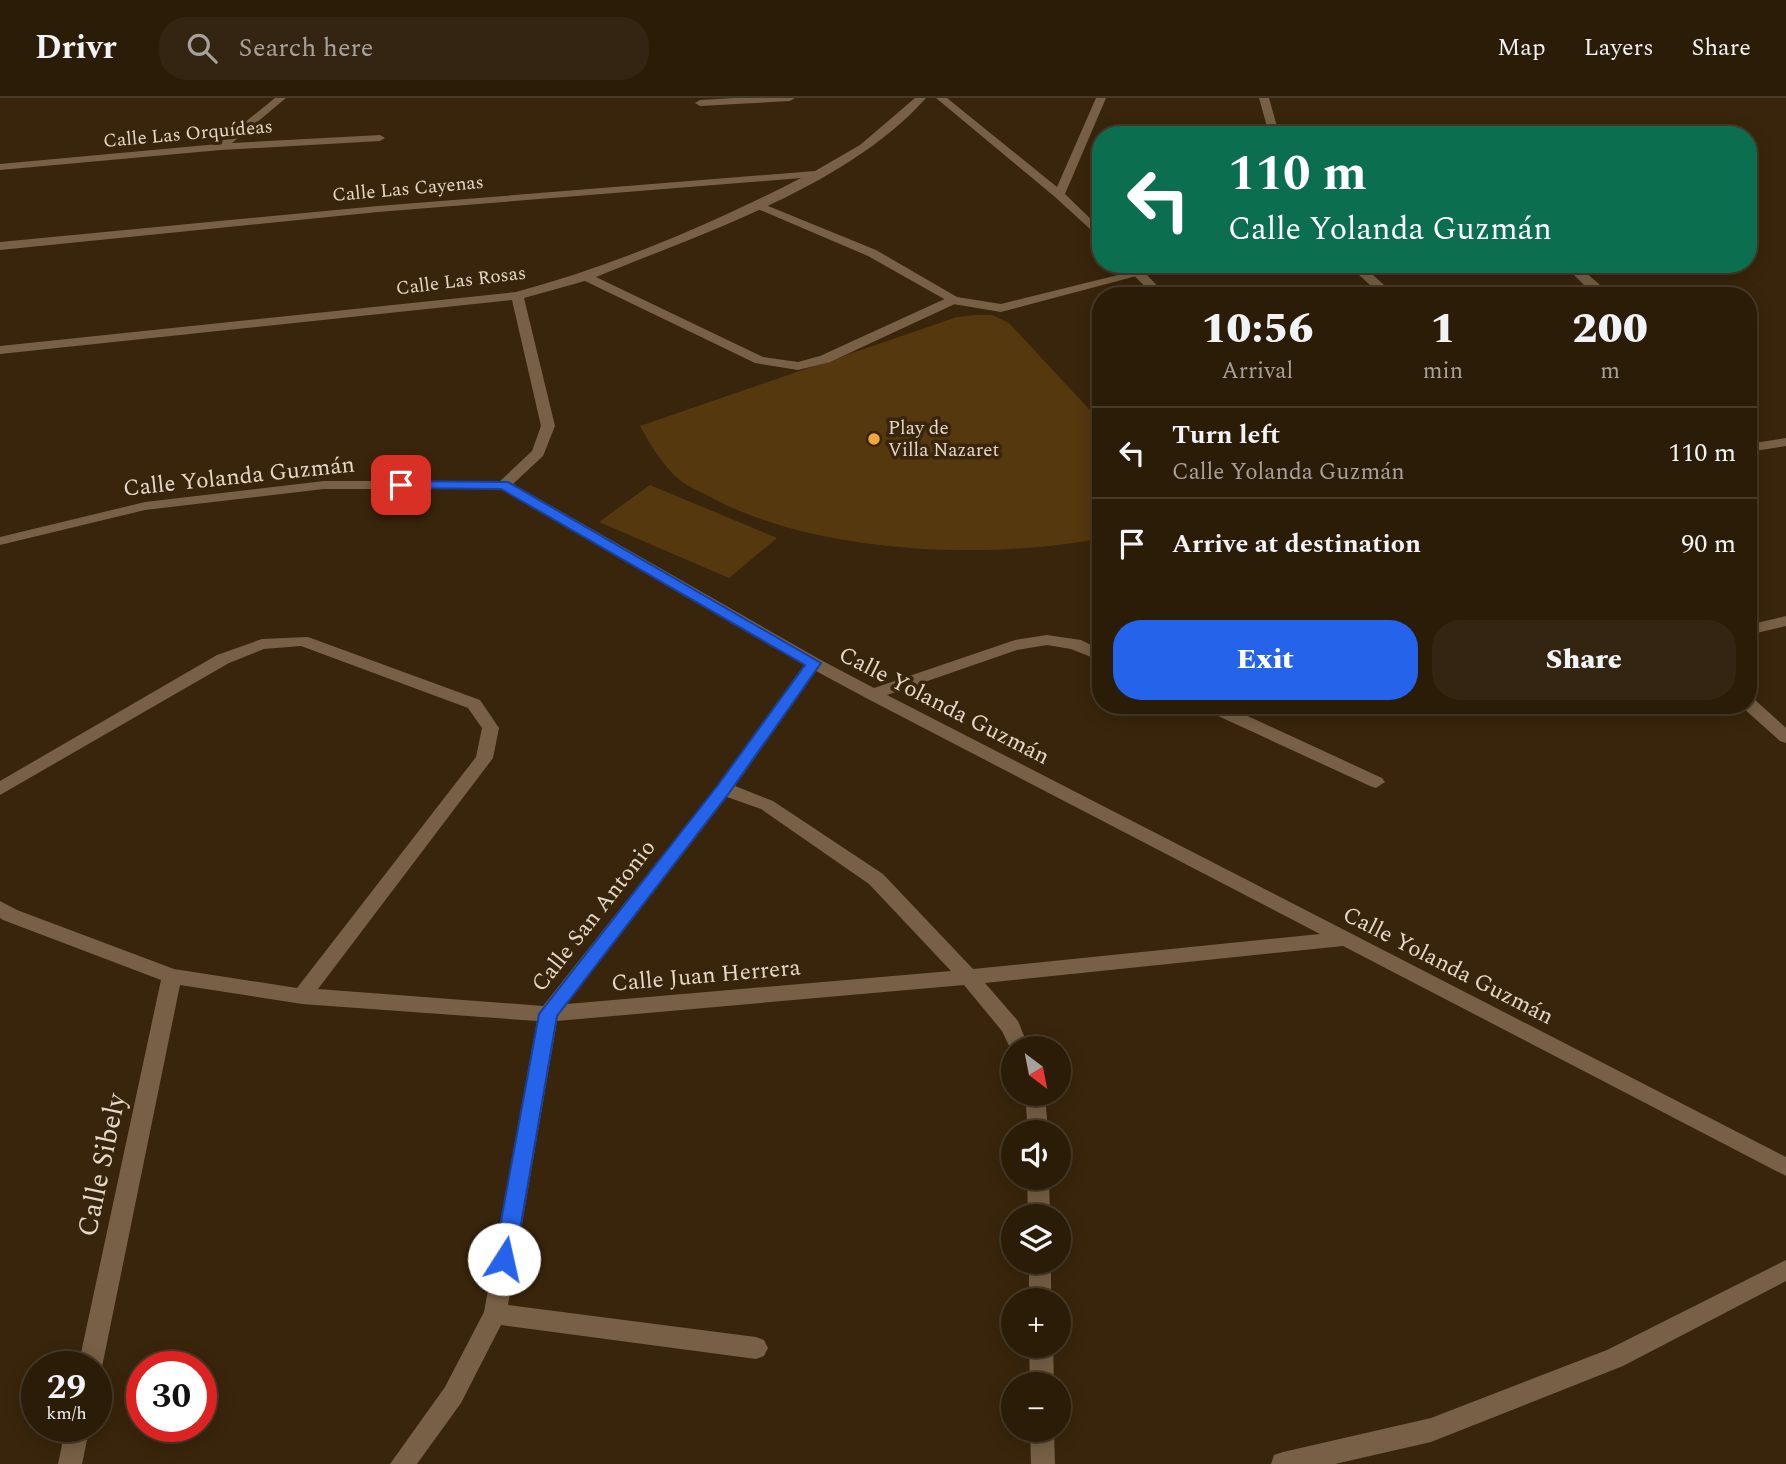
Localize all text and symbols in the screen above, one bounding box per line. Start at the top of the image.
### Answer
search box [159,17,649,80]
text: Drivr [35,23,117,73]
text: Search here [239,28,373,68]
icon: search [183,29,221,67]
text: Map [1497,30,1546,66]
text: Layers [1584,30,1654,66]
text: Share [1692,30,1751,66]
street label: Calle Las Orquídeas [102,112,274,156]
text: 110 m [1228,137,1367,212]
icon: left [1113,154,1204,245]
street label: Calle Las Cayenas [331,168,485,210]
text: Calle Yolanda Guzmán [1228,205,1552,254]
street label: Calle Las Rosas [394,259,528,303]
text: 10:56 [1201,298,1314,361]
text: 1 [1430,298,1456,361]
text: 200 [1572,298,1648,361]
text: Arrival [1222,354,1293,389]
text: min [1423,354,1463,389]
text: m [1600,354,1620,389]
place label: Play de Villa Nazaret [888,414,1000,465]
text: Turn left [1172,415,1280,455]
marker: Play de Villa Nazaret [866,431,882,447]
text: 110 m [1668,433,1736,473]
icon: left [1113,434,1151,472]
street label: Calle Yolanda Guzmán [121,447,357,507]
pin [371,455,431,515]
text: Calle Yolanda Guzmán [1172,455,1405,490]
icon: arrive [382,466,420,504]
text: Arrive at destination [1172,524,1421,564]
text: 90 m [1681,524,1736,564]
icon: arrive [1113,525,1151,563]
button: Exit [1113,620,1418,700]
button: Share [1432,620,1736,700]
street label: Calle Yolanda Guzmán [832,638,1056,774]
street label: Calle San Antonio [523,832,665,1000]
street label: Calle Yolanda Guzmán [1336,898,1560,1034]
street label: Calle Juan Herrera [610,950,802,1002]
north arrow [1001,1036,1071,1106]
map controls [1001,1036,1071,1442]
street label: Calle Sibely [66,1088,138,1241]
button: sound [1001,1120,1071,1190]
button: layers [1001,1204,1071,1274]
position arrow [467,1222,541,1296]
button: + [1001,1288,1071,1358]
speed limit sign: 30 [126,1351,217,1442]
text: 29 [47,1361,86,1414]
button: − [1001,1372,1071,1442]
text: km/h [46,1400,87,1427]

